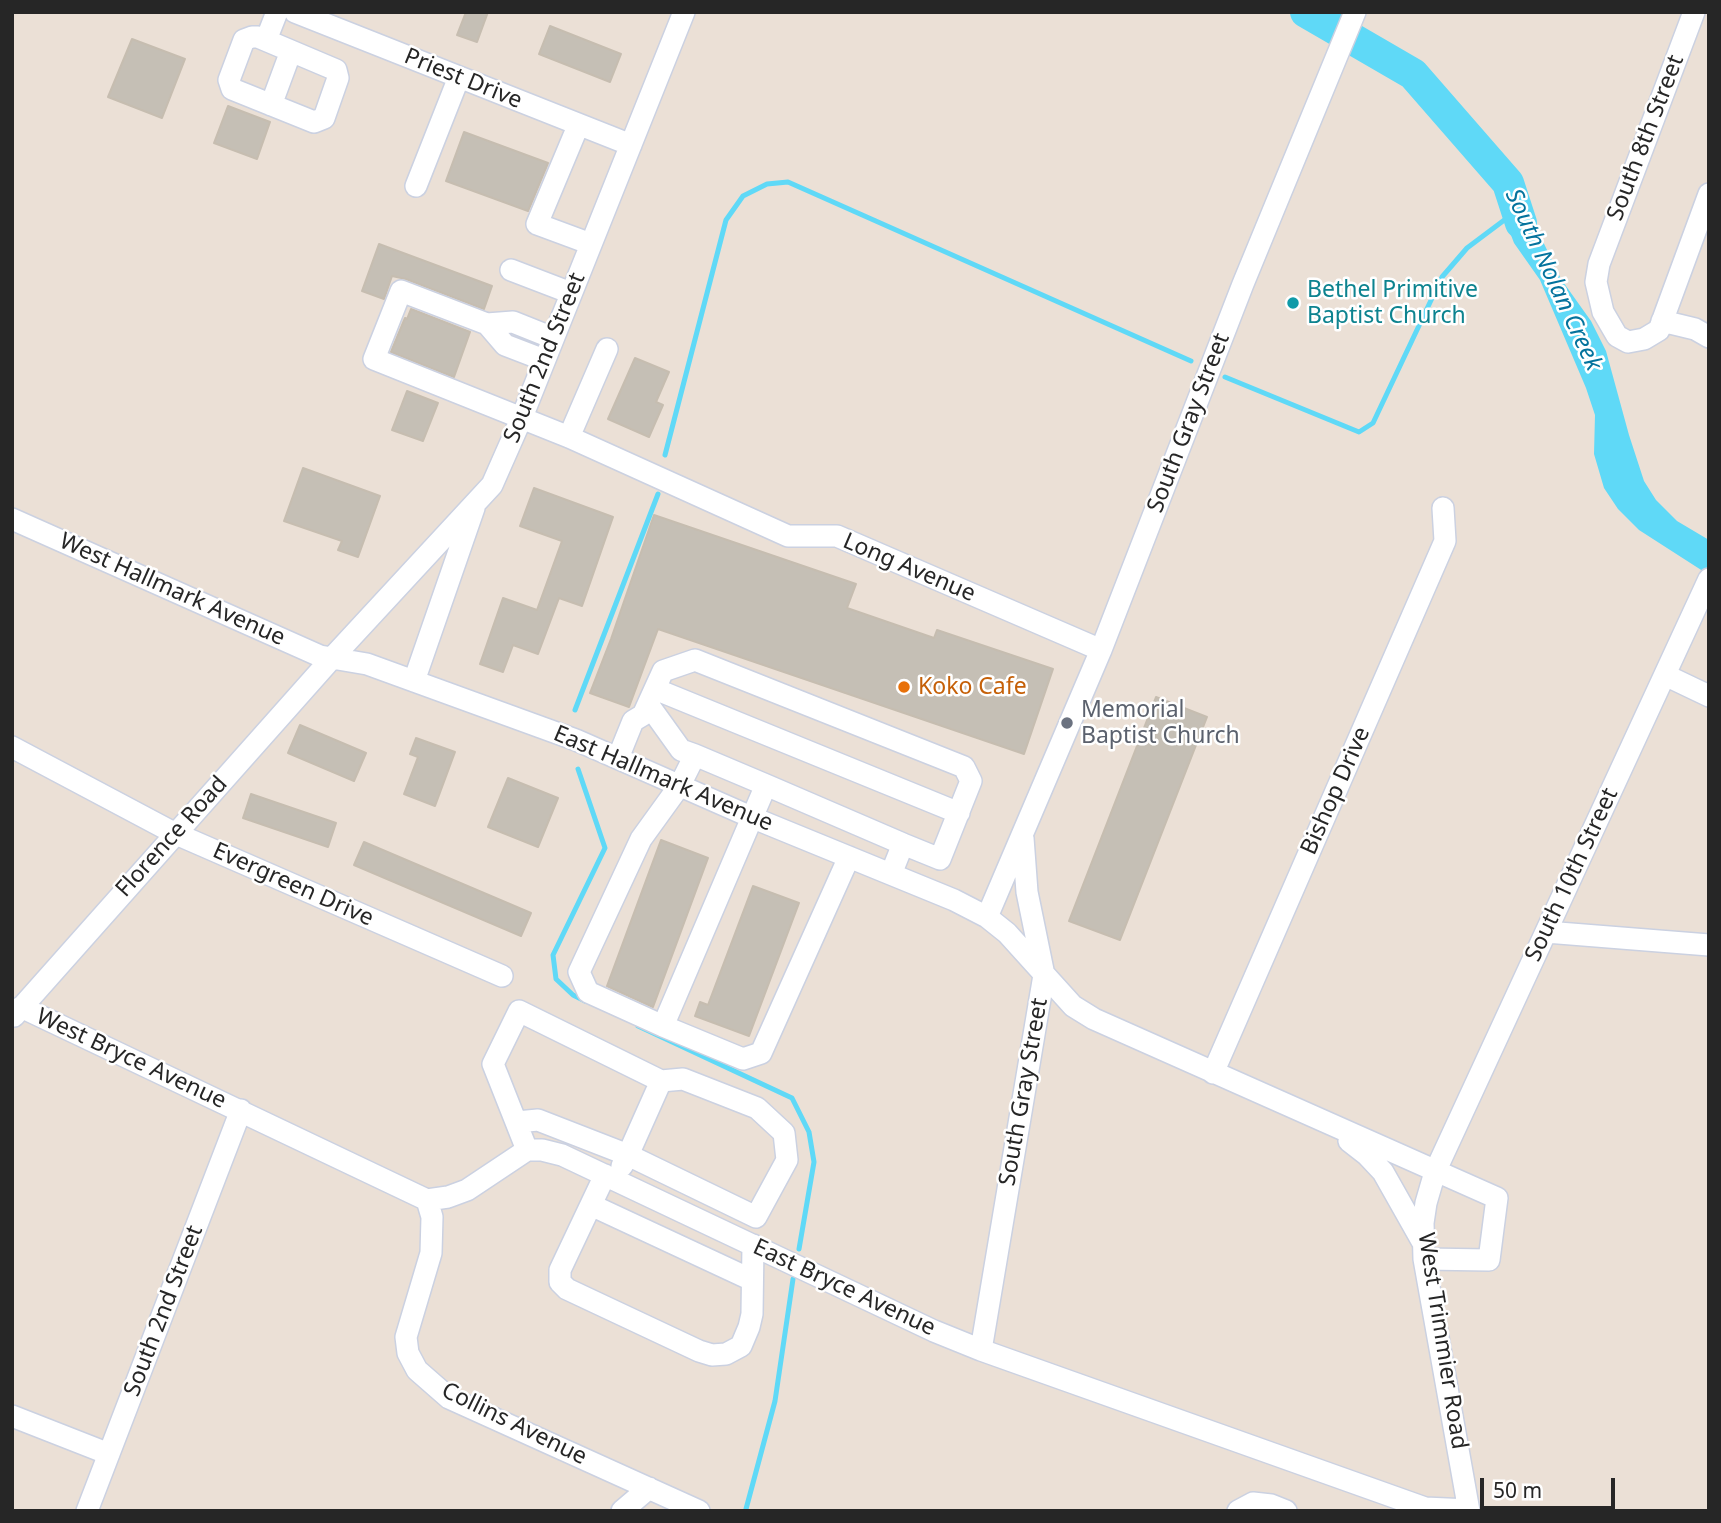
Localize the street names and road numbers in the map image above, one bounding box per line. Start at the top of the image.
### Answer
street label: Priest Drive [400,43,526,115]
street label: South 8th Street [1602,51,1690,225]
street label: South 2nd Street [498,269,592,447]
street label: South Gray Street [1142,329,1236,517]
street label: West Hallmark Avenue [55,528,289,652]
street label: Long Avenue [839,528,979,608]
street label: East Hallmark Avenue [549,720,777,838]
street label: Bishop Drive [1296,723,1376,859]
street label: Florence Road [110,771,234,903]
street label: South 10th Street [1520,784,1624,966]
street label: Evergreen Drive [208,837,378,933]
street label: South Gray Street [994,996,1054,1188]
street label: West Bryce Avenue [32,1003,230,1115]
street label: South 2nd Street [119,1222,209,1400]
street label: West Trimmier Road [1411,1231,1473,1451]
street label: East Bryce Avenue [748,1234,940,1342]
street label: Collins Avenue [437,1377,591,1471]

